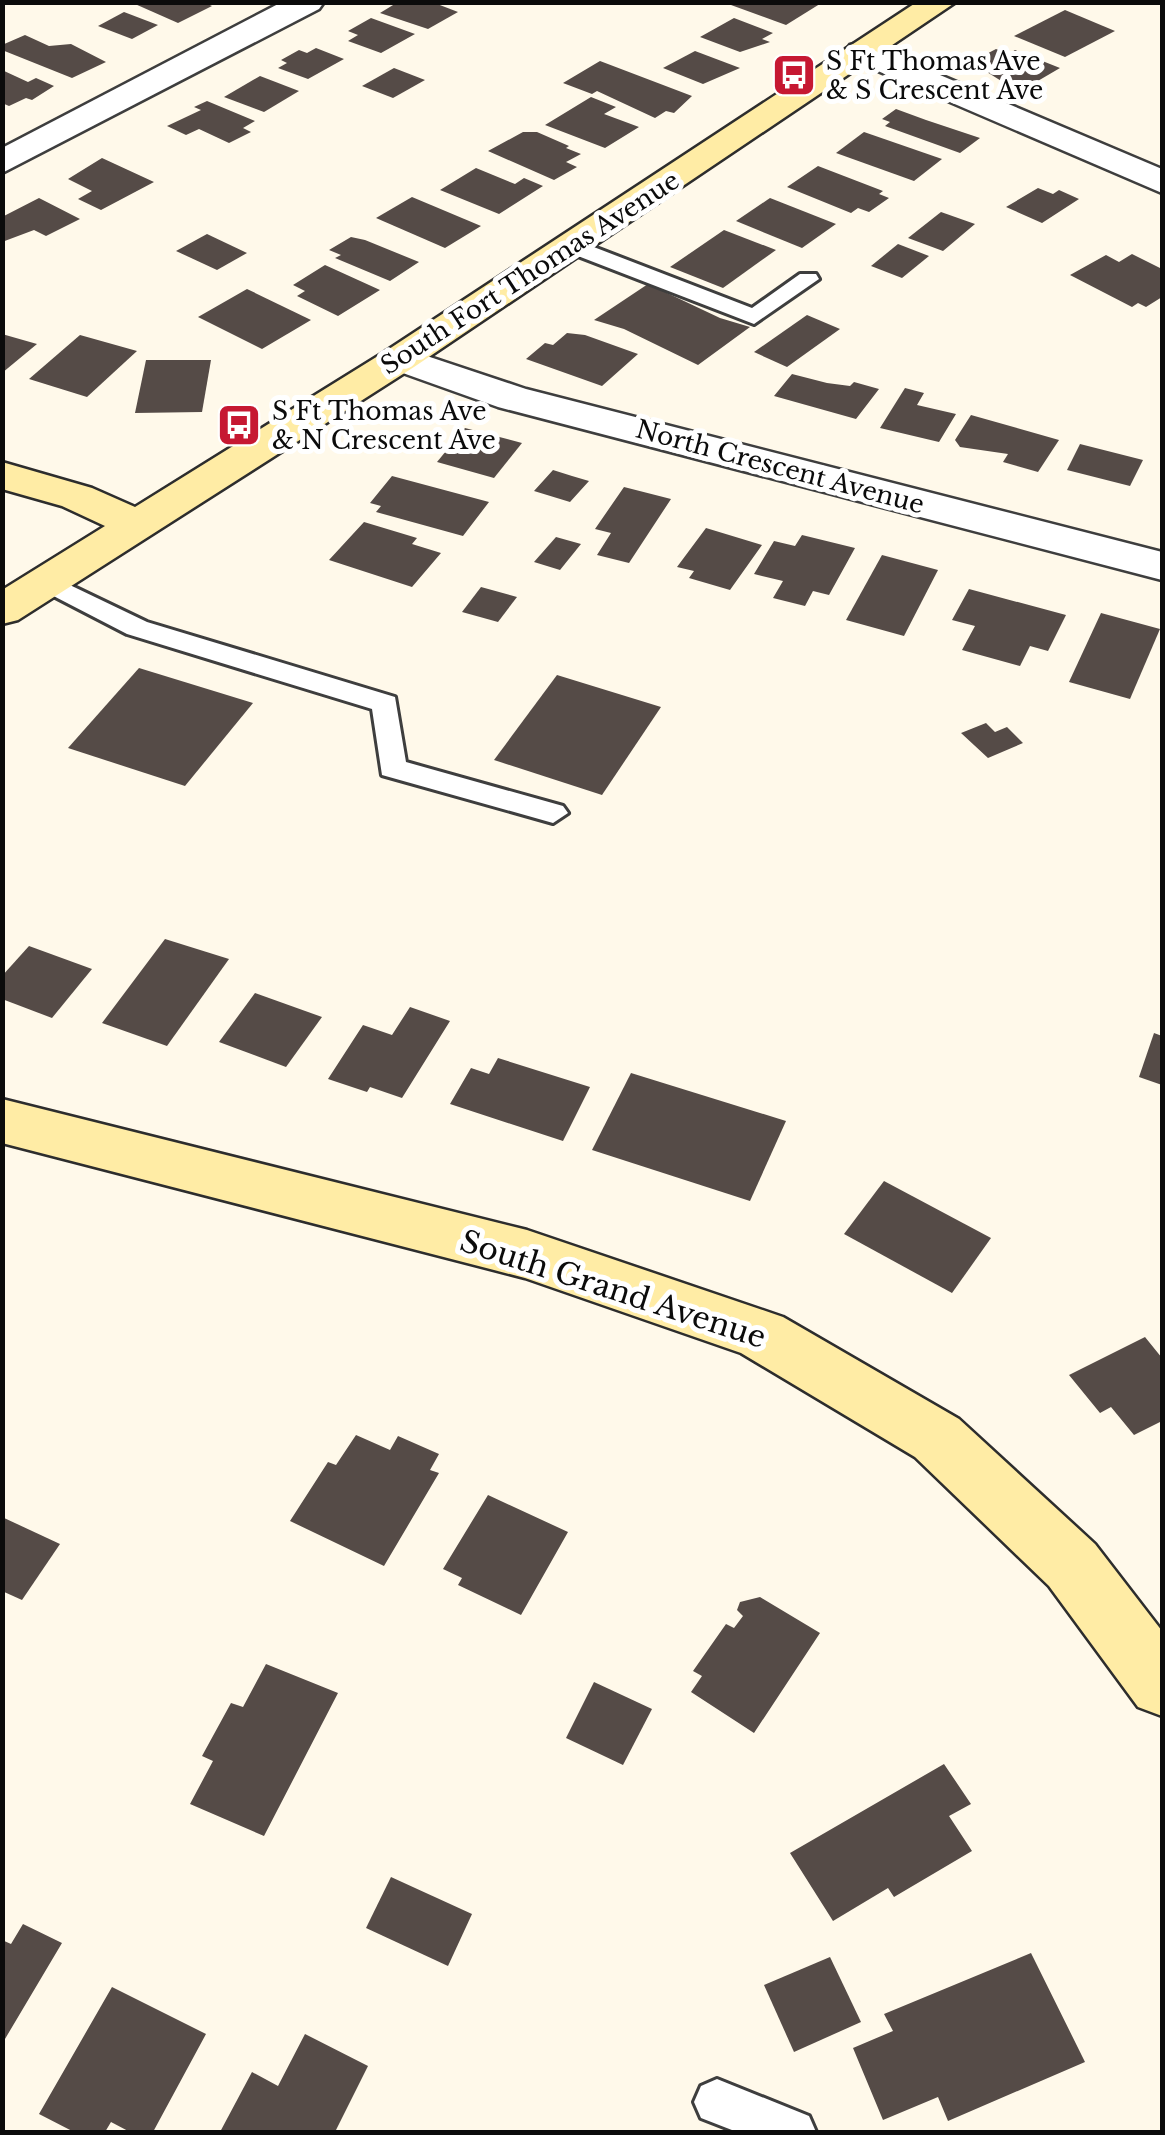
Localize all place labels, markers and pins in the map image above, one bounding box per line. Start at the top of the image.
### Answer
place label: S Ft Thomas Ave & S Crescent Ave [826,46,1043,106]
bus stop icon: S Ft Thomas Ave & S Crescent Ave [771,52,817,98]
place label: S Ft Thomas Ave & N Crescent Ave [272,396,496,456]
bus stop icon: S Ft Thomas Ave & N Crescent Ave [216,402,262,448]

